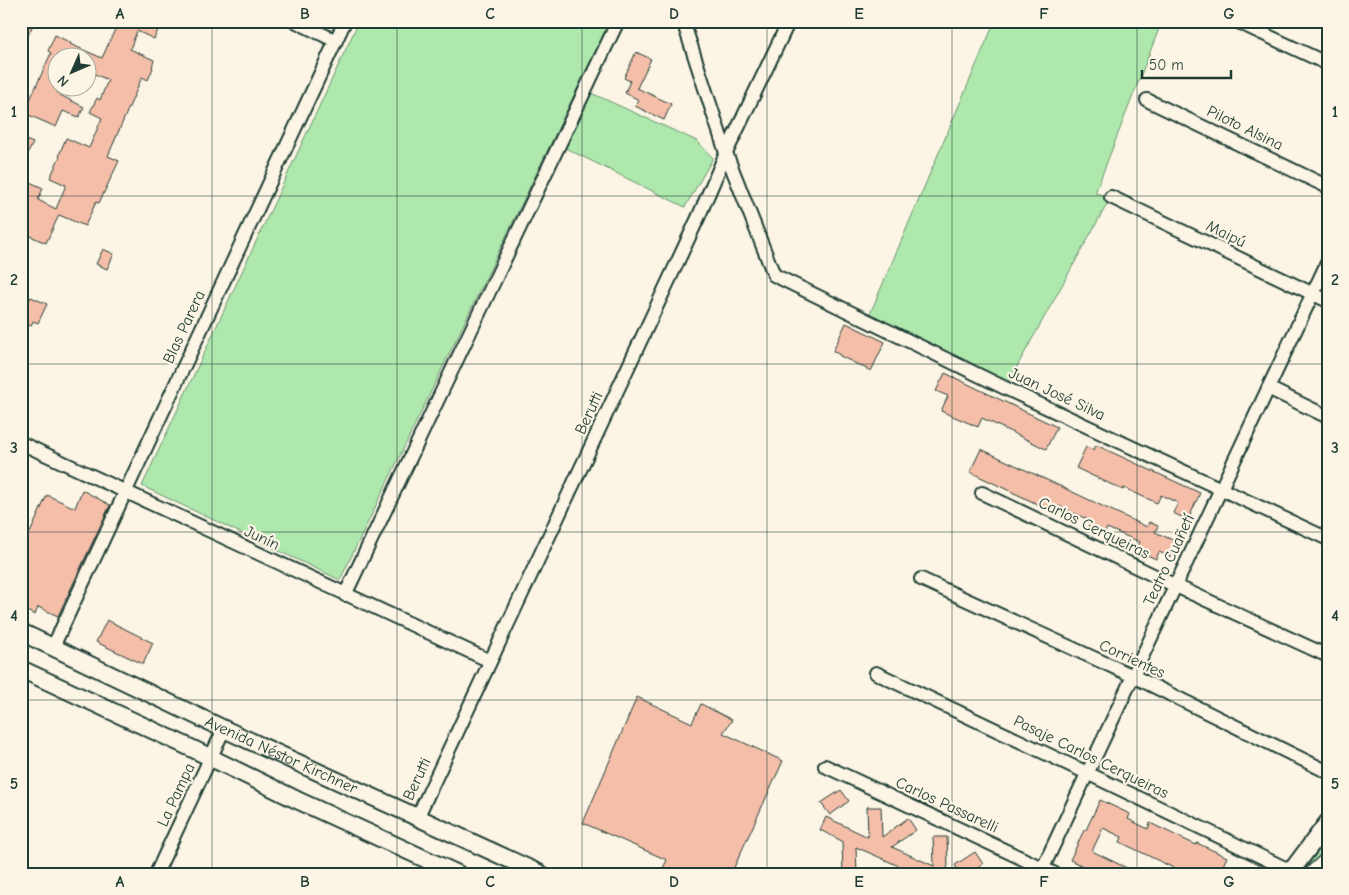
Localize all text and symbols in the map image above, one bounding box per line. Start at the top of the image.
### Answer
text: A [116,5,125,23]
text: B [300,5,310,23]
text: C [485,5,495,23]
text: D [669,5,679,23]
text: E [854,5,864,23]
text: F [1039,5,1049,23]
text: G [1223,5,1235,23]
north arrow [48,48,98,98]
scale bar [1142,48,1230,80]
text: 50 m [1149,56,1184,74]
text: N [54,72,72,90]
street label: Piloto Alsina [1204,102,1286,154]
text: 1 [11,103,17,121]
text: 1 [1332,103,1338,121]
street label: Maipú [1203,217,1249,251]
text: 2 [10,271,18,289]
text: 2 [1331,271,1339,289]
street label: Blas Parera [159,288,209,366]
street label: Juan José Silva [1006,364,1108,424]
street label: Berutti [571,389,607,437]
text: 3 [10,439,18,457]
text: 3 [1331,439,1339,457]
street label: Carlos Cerqueiras [1036,493,1153,563]
street label: Teatro Cuañetí [1140,511,1198,609]
street label: Junín [242,522,282,554]
text: 4 [10,607,18,625]
text: 4 [1331,607,1339,625]
street label: Corrientes [1096,636,1168,682]
street label: Avenida Néstor Kirchner [202,712,361,798]
street label: Pasaje Carlos Cerqueiras [1011,712,1172,802]
street label: Berutti [399,755,435,803]
street label: La Pampa [154,760,198,830]
street label: Carlos Passarelli [893,773,1001,837]
text: 5 [10,775,18,793]
text: 5 [1331,775,1339,793]
text: A [116,873,125,891]
text: B [300,873,310,891]
text: C [485,873,495,891]
text: D [669,873,679,891]
text: E [854,873,864,891]
text: F [1039,873,1049,891]
text: G [1223,873,1235,891]

